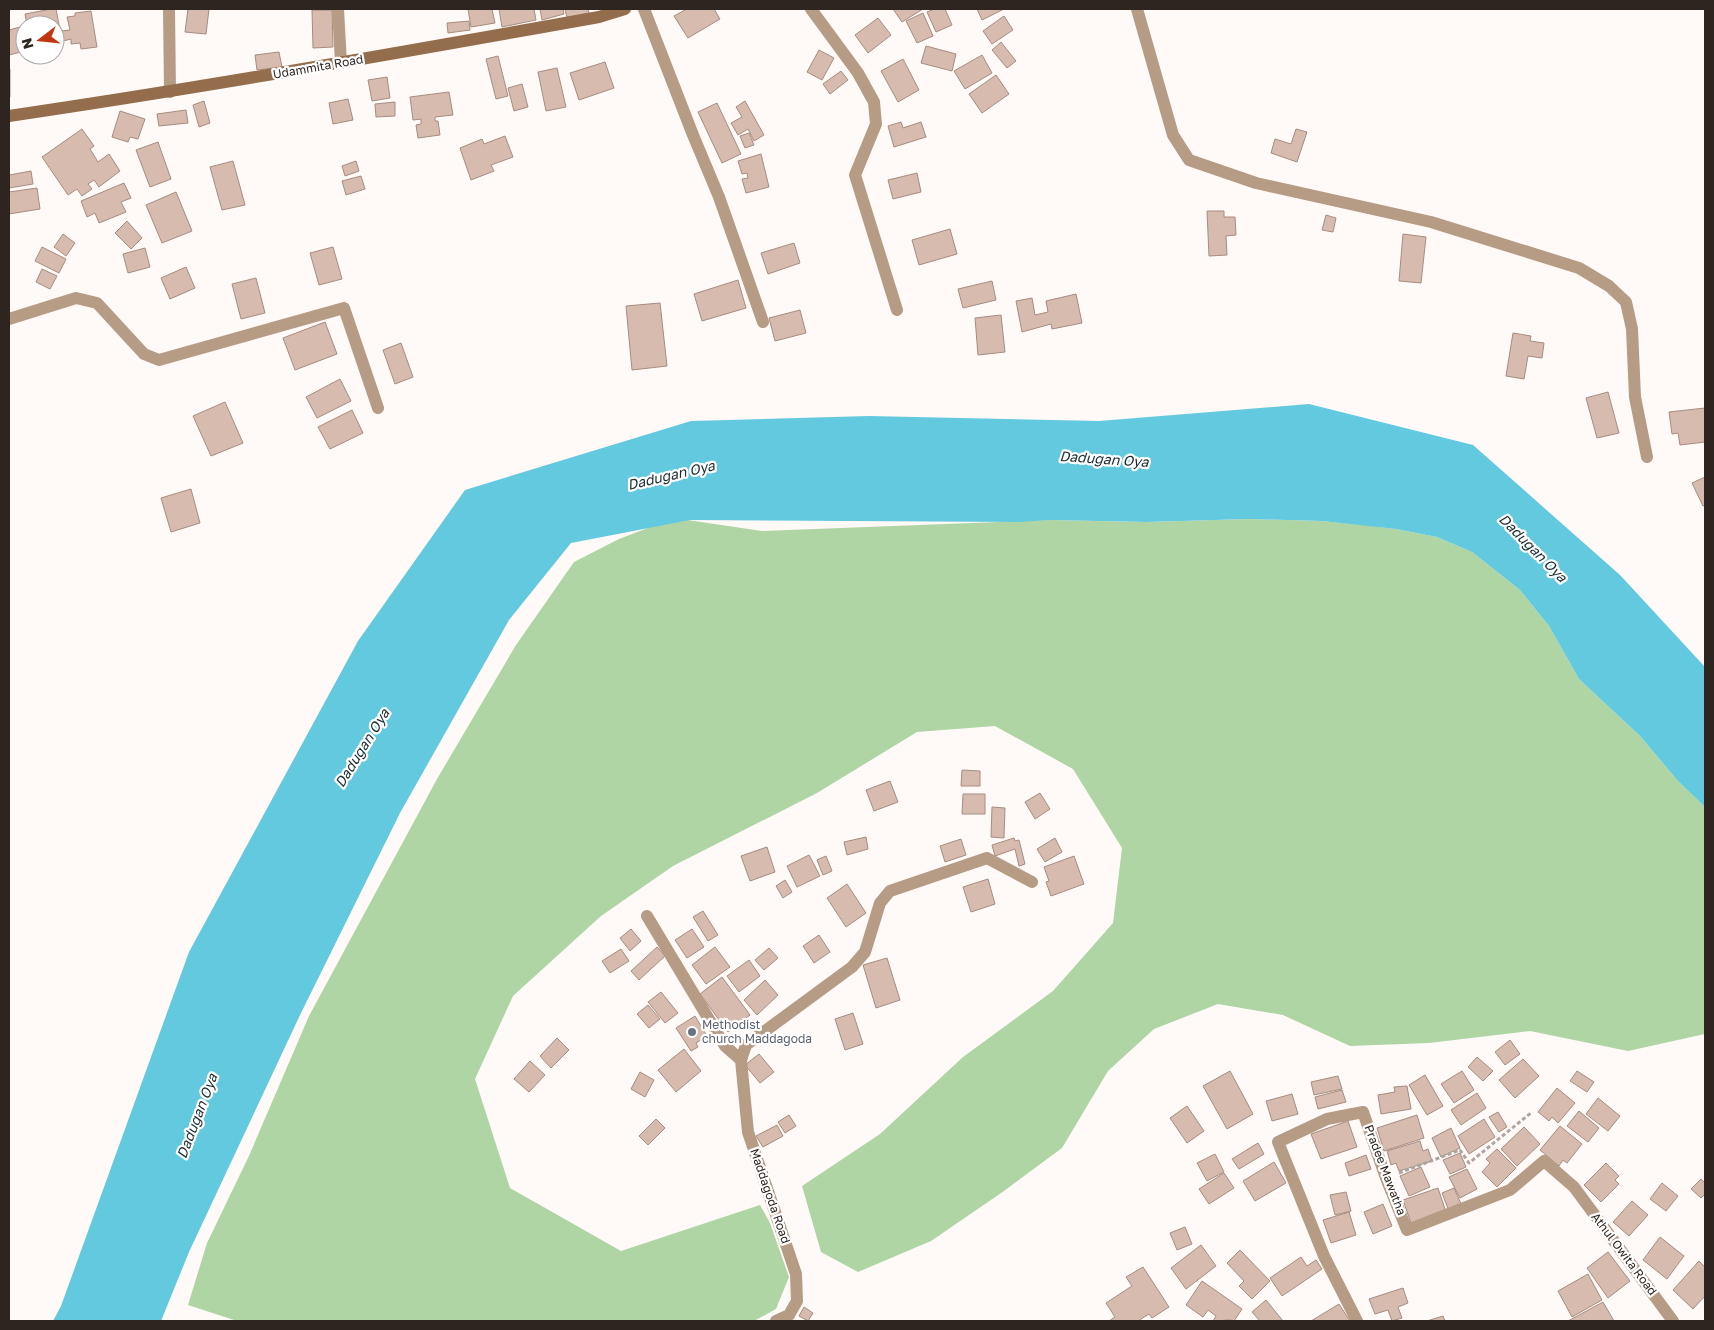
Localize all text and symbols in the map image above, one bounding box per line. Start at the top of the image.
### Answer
north arrow [15,15,65,65]
text: N [17,36,37,51]
street label: Udammita Road [272,51,364,82]
water label: Dadugan Oya [1059,447,1150,470]
water label: Dadugan Oya [626,456,717,493]
water label: Dadugan Oya [1496,510,1572,586]
water label: Dadugan Oya [331,705,393,790]
place label: Methodist church Maddagoda [702,1017,812,1046]
marker: Methodist church Maddagoda [686,1026,698,1038]
water label: Dadugan Oya [173,1070,221,1160]
street label: Pradee Mawatha [1361,1123,1410,1217]
street label: Maddagoda Road [747,1146,794,1245]
street label: Athul Owita Road [1588,1209,1660,1298]

